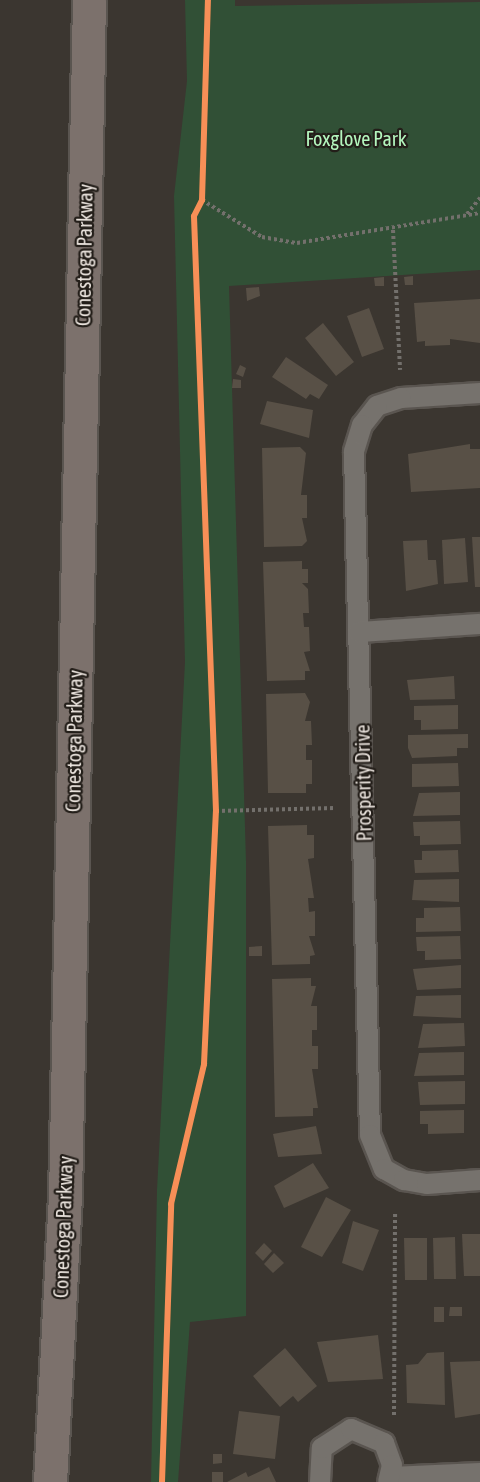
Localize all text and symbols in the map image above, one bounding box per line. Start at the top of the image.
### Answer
park label: Foxglove Park [305,126,407,150]
street label: Conestoga Parkway [71,184,97,326]
street label: Conestoga Parkway [61,670,87,812]
street label: Prosperity Drive [350,724,376,842]
street label: Conestoga Parkway [49,1156,77,1298]

